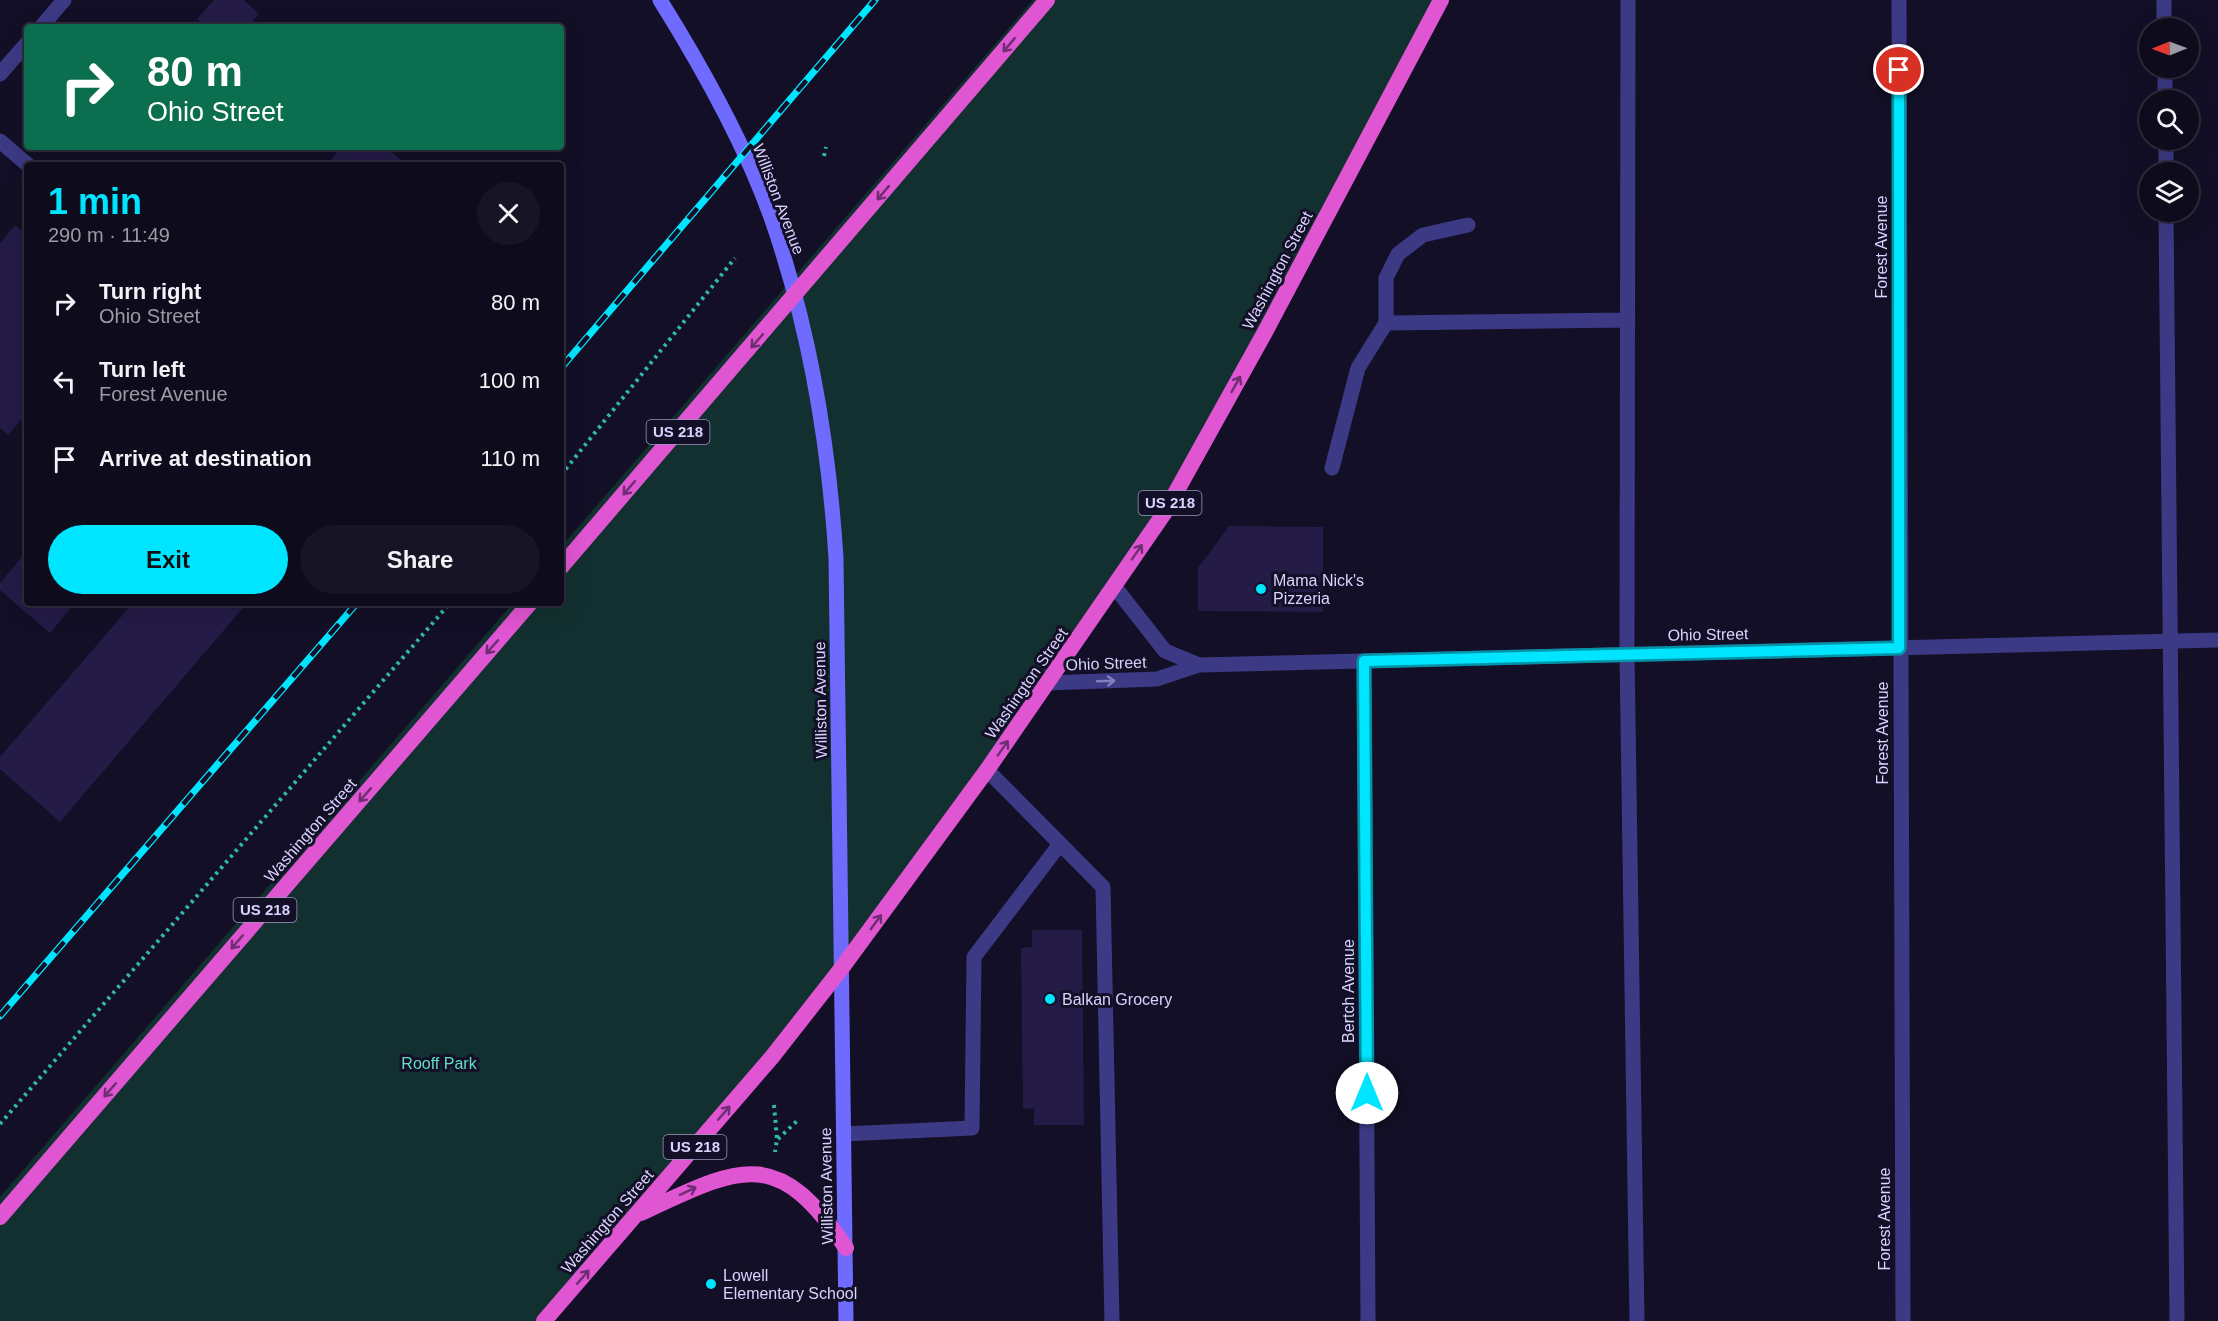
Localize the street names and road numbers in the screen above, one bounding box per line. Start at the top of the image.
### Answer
street label: Williston Avenue [750,141,807,257]
street label: Forest Avenue [1873,195,1890,298]
street label: Washington Street [1239,208,1316,332]
road number: US 218 [646,420,710,444]
road number: US 218 [1138,491,1202,515]
street label: Washington Street [982,624,1071,742]
street label: Ohio Street [1667,625,1749,644]
street label: Williston Avenue [811,641,830,759]
street label: Ohio Street [1065,654,1147,673]
street label: Forest Avenue [1874,681,1891,784]
street label: Washington Street [261,775,360,885]
road number: US 218 [234,898,296,922]
street label: Bertch Avenue [1340,939,1357,1043]
street label: Williston Avenue [817,1127,836,1245]
road number: US 218 [664,1135,726,1159]
street label: Washington Street [558,1166,657,1276]
street label: Forest Avenue [1876,1167,1893,1270]

